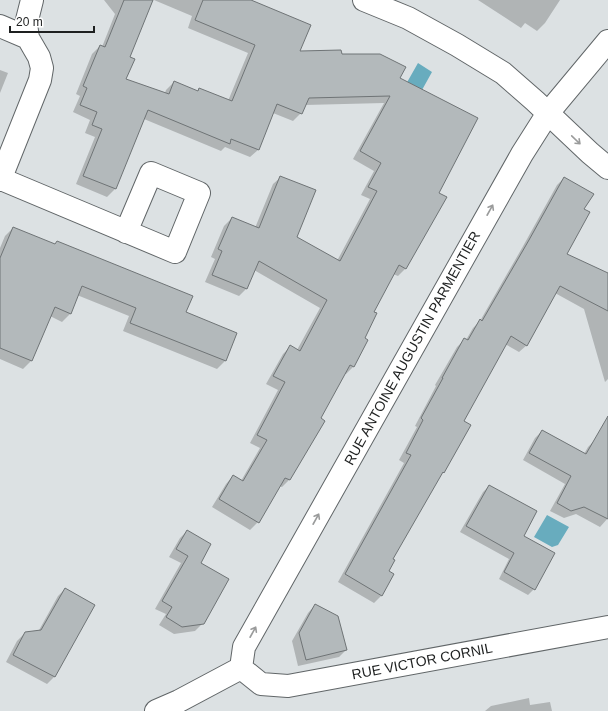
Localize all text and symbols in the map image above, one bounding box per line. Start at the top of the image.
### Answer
scale bar [10,8,94,34]
text: 20 m [16,15,43,29]
one-way arrow [571,135,581,144]
one-way arrow [487,204,494,216]
street label: RUE ANTOINE AUGUSTIN PARMENTIER [341,228,483,468]
one-way arrow [313,513,321,525]
one-way arrow [249,626,257,638]
street label: RUE VICTOR CORNIL [350,639,494,682]

